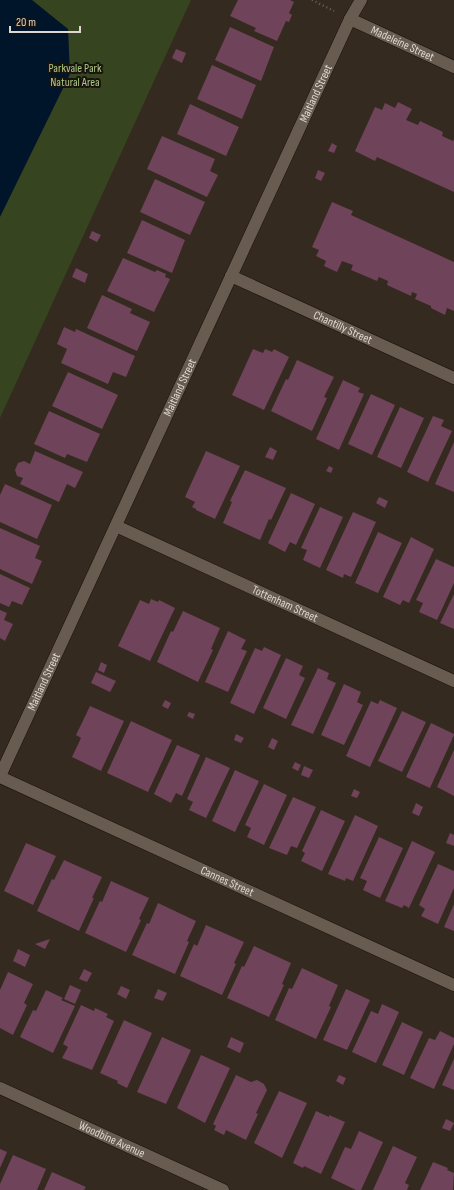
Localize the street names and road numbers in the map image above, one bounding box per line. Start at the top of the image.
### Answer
street label: Madeleine Street [369,22,437,65]
street label: Maitland Street [296,62,336,125]
street label: Chantilly Street [311,307,375,347]
street label: Maitland Street [160,356,200,419]
street label: Tottenham Street [250,582,321,625]
street label: Maitland Street [24,650,64,713]
street label: Cannes Street [198,862,257,900]
street label: Woodbine Avenue [76,1118,147,1161]

